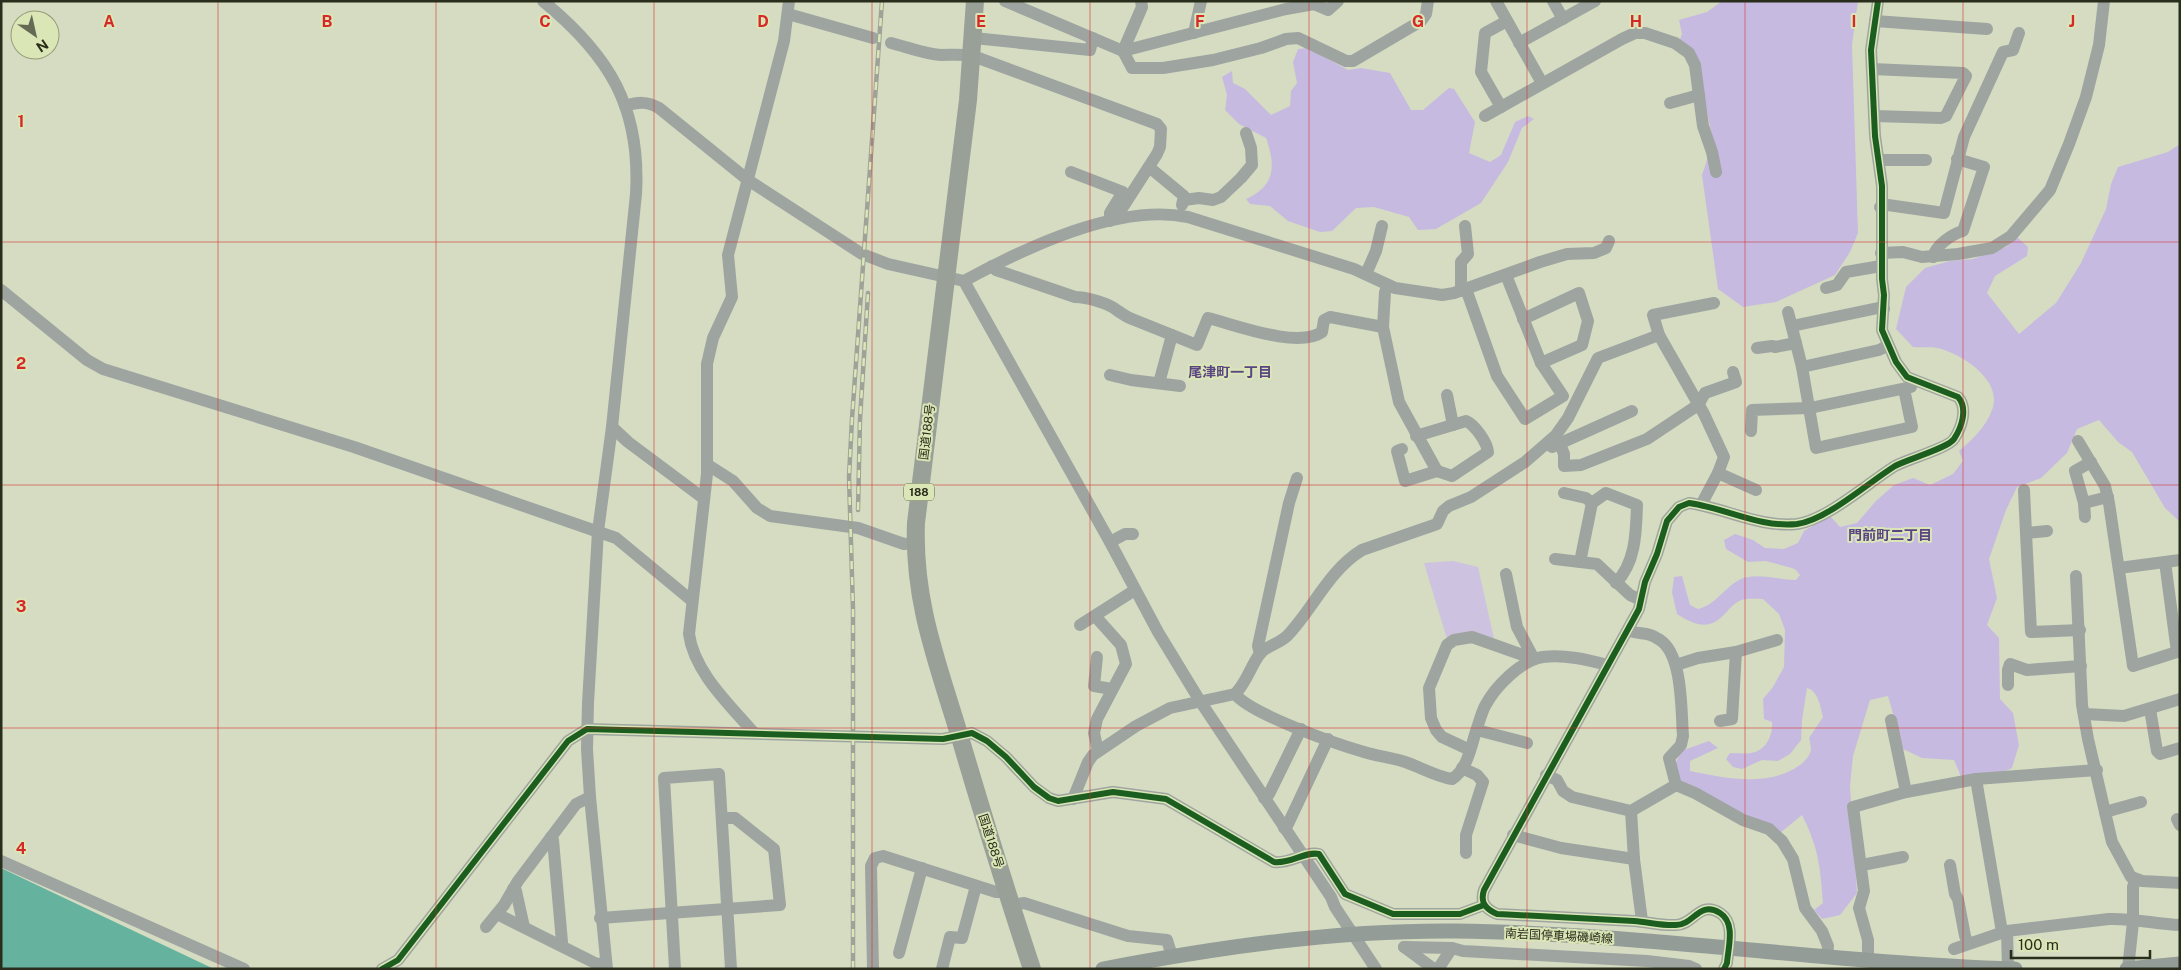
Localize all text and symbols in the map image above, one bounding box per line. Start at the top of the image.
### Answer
north arrow [10,10,60,60]
text: A [103,12,115,31]
text: B [322,12,333,31]
text: C [539,12,551,31]
text: D [757,12,769,31]
text: E [976,12,986,31]
text: F [1195,12,1205,31]
text: G [1412,12,1424,31]
text: H [1630,12,1642,31]
text: I [1852,12,1856,31]
text: J [2069,12,2075,31]
text: N [33,36,51,55]
text: 1 [18,112,24,131]
text: 2 [16,354,26,373]
district label: 尾津町一丁目 [1188,364,1272,380]
street label: 国道188号 [917,403,937,461]
road number: 188 [904,484,934,501]
district label: 門前町二丁目 [1848,527,1932,543]
text: 3 [16,597,26,616]
street label: 国道188号 [976,812,1006,870]
text: 4 [16,839,27,858]
street label: 南岩国停車場磯崎線 [1505,926,1613,946]
scale bar [2011,928,2150,960]
text: 100 m [2018,936,2059,953]

